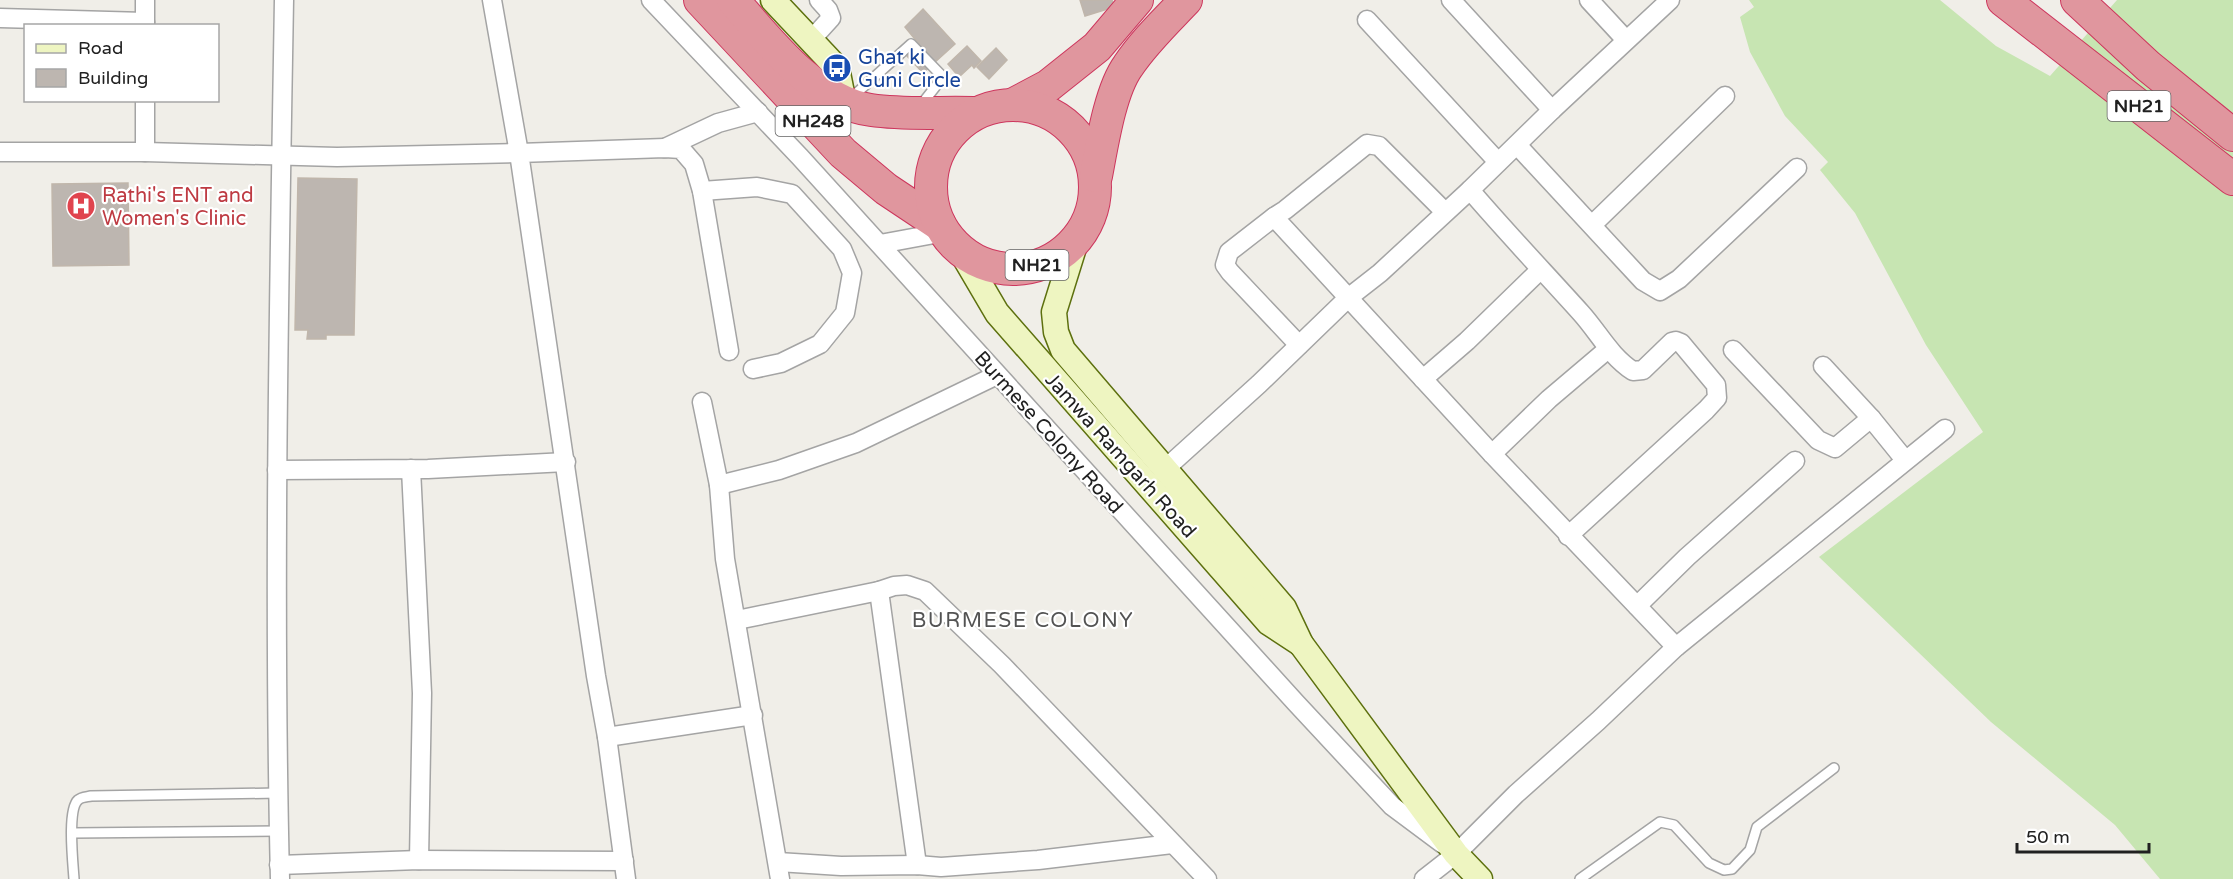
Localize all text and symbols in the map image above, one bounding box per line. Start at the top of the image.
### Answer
legend [24,24,219,102]
text: Road [78,37,123,59]
place label: Ghat ki Guni Circle [858,46,961,93]
bus stop icon: Ghat ki Guni Circle [821,52,853,84]
text: Building [78,67,148,89]
road number: NH21 [2108,91,2170,121]
road number: NH248 [776,106,850,136]
place label: Rathi's ENT and Women's Clinic [102,184,254,231]
hospital icon: Rathi's ENT and Women's Clinic [65,190,97,222]
road number: NH21 [1006,250,1068,280]
street label: Burmese Colony Road [969,346,1128,519]
street label: Jamwa Ramgarh Road [1040,368,1201,543]
district label: BURMESE COLONY [912,608,1134,633]
scale bar [2017,816,2149,854]
text: 50 m [2026,826,2070,848]

